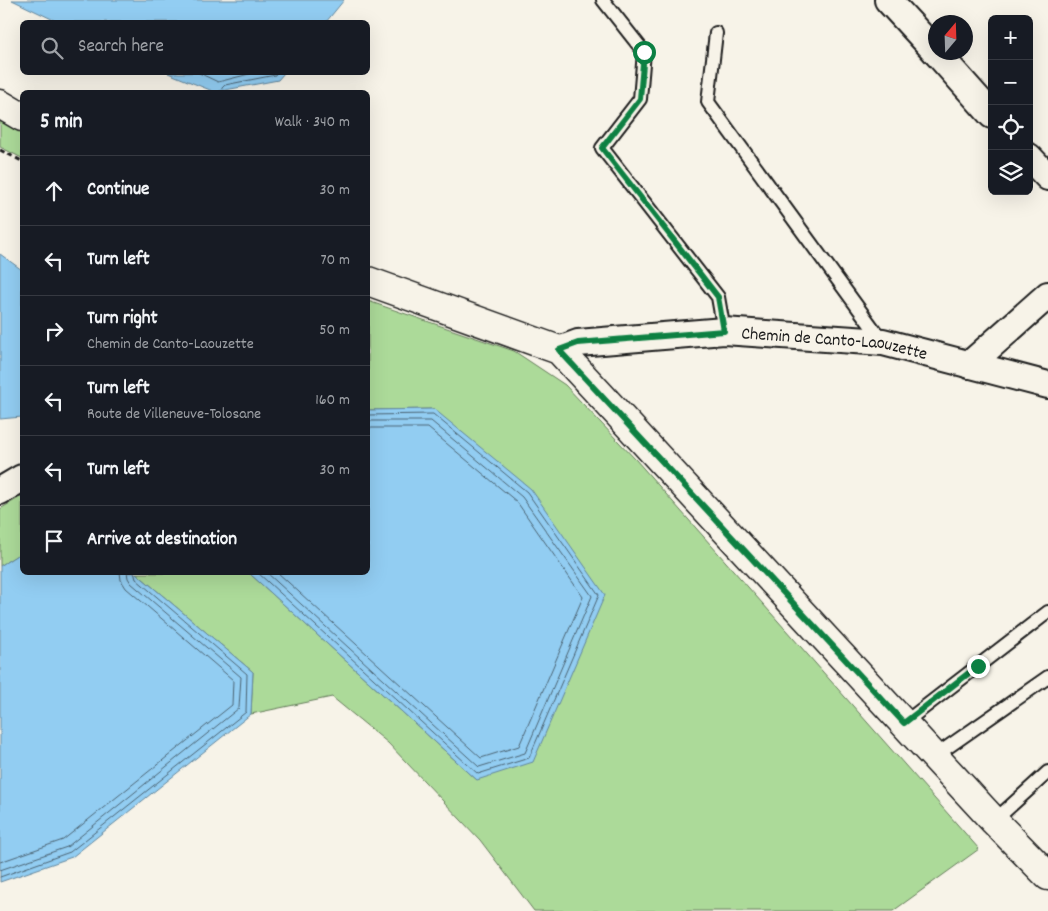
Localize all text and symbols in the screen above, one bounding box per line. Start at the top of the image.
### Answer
north arrow [928,15,973,60]
map controls [988,15,1033,195]
button: + [988,15,1033,60]
search box [20,20,370,75]
icon: search [38,34,66,62]
text: Search here [78,34,164,61]
route start [633,41,656,64]
button: − [988,60,1033,105]
button: locate [988,105,1033,150]
text: 5 min [40,108,83,138]
text: Walk · 340 m [275,111,350,134]
button: layers [988,150,1033,195]
icon: ahead [40,177,68,205]
text: Continue [87,177,149,204]
text: 30 m [320,179,350,202]
icon: left [40,247,68,275]
text: Turn left [87,247,150,274]
text: 70 m [320,249,350,272]
text: Turn right [87,306,158,333]
icon: right [40,317,68,345]
text: 50 m [319,319,350,342]
street label: Chemin de Canto-Laouzette [740,322,930,368]
text: Chemin de Canto-Laouzette [87,333,254,356]
text: Turn left [87,376,150,403]
icon: left [40,387,68,415]
text: 160 m [315,389,350,412]
text: Route de Villeneuve-Tolosane [87,403,261,426]
icon: left [40,457,68,485]
text: Turn left [87,457,150,484]
text: 30 m [320,459,350,482]
icon: arrive [40,527,68,555]
text: Arrive at destination [87,527,237,554]
route end [967,655,990,678]

